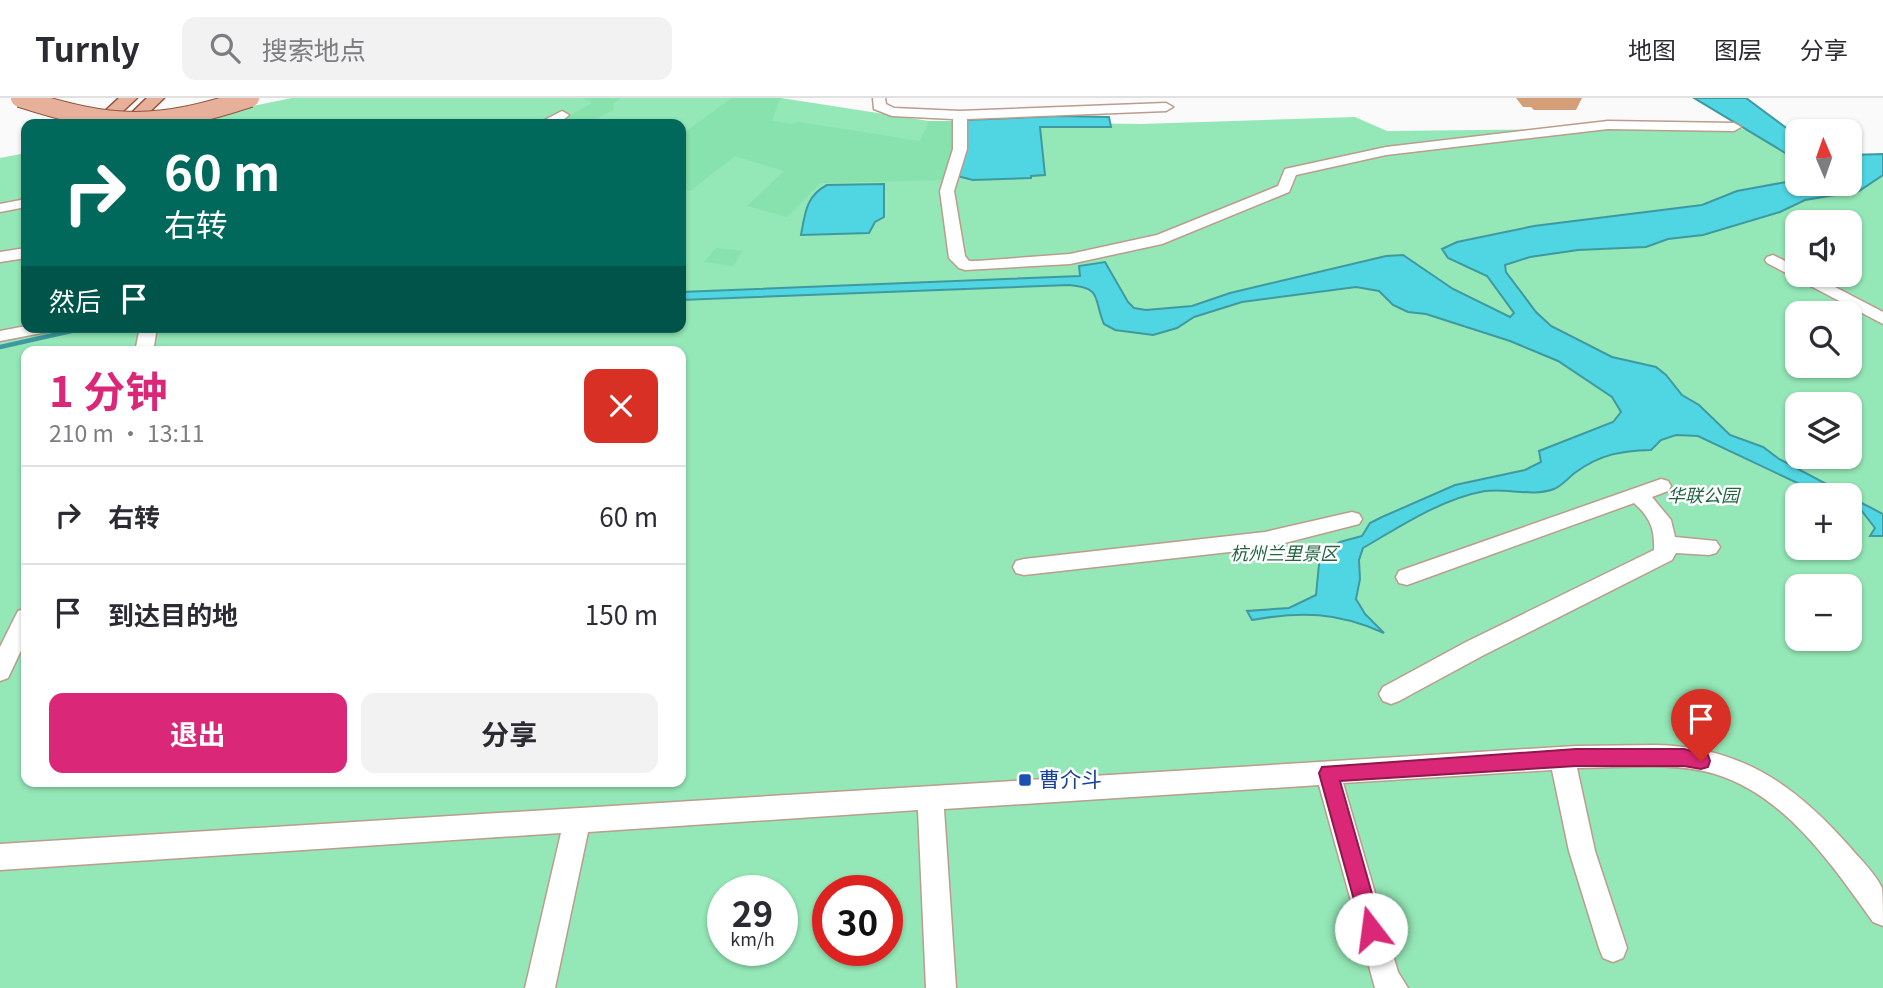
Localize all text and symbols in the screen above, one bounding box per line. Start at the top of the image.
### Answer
search box [182,17,672,80]
text: Turnly [35,24,140,72]
icon: search [206,29,244,67]
text: 搜索地点 [262,30,366,67]
text: 地图 [1628,31,1676,66]
text: 图层 [1714,31,1762,66]
text: 分享 [1800,31,1848,66]
north arrow [1785,119,1862,196]
map controls [1785,119,1862,651]
text: 60 m [164,134,280,205]
icon: right [49,147,140,238]
text: 右转 [164,200,228,246]
button: sound [1785,210,1862,287]
icon: arrive [115,280,153,318]
text: 然后 [49,281,101,318]
button: search [1785,301,1862,378]
text: 1 分钟 [49,358,167,419]
button: close [584,369,658,443]
button: layers [1785,392,1862,469]
text: 210 m · 13:11 [49,415,205,449]
park label: 华联公园 [1667,481,1742,507]
button: + [1785,483,1862,560]
icon: right [49,496,87,534]
text: 右转 [108,497,160,534]
text: 60 m [599,497,658,534]
park label: 杭州兰里景区 [1230,539,1341,565]
button: − [1785,574,1862,651]
icon: arrive [49,594,87,632]
text: 到达目的地 [108,595,238,632]
text: 150 m [585,595,658,632]
pin [1671,689,1731,761]
button: 退出 [49,693,347,773]
button: 分享 [361,693,658,773]
icon: arrive [1682,700,1720,738]
place label: 曹介斗 [1039,763,1102,793]
marker: 曹介斗 [1017,772,1033,788]
speed limit sign: 30 [812,875,903,966]
text: 29 [732,886,773,937]
position arrow [1334,892,1408,966]
text: km/h [730,925,775,951]

